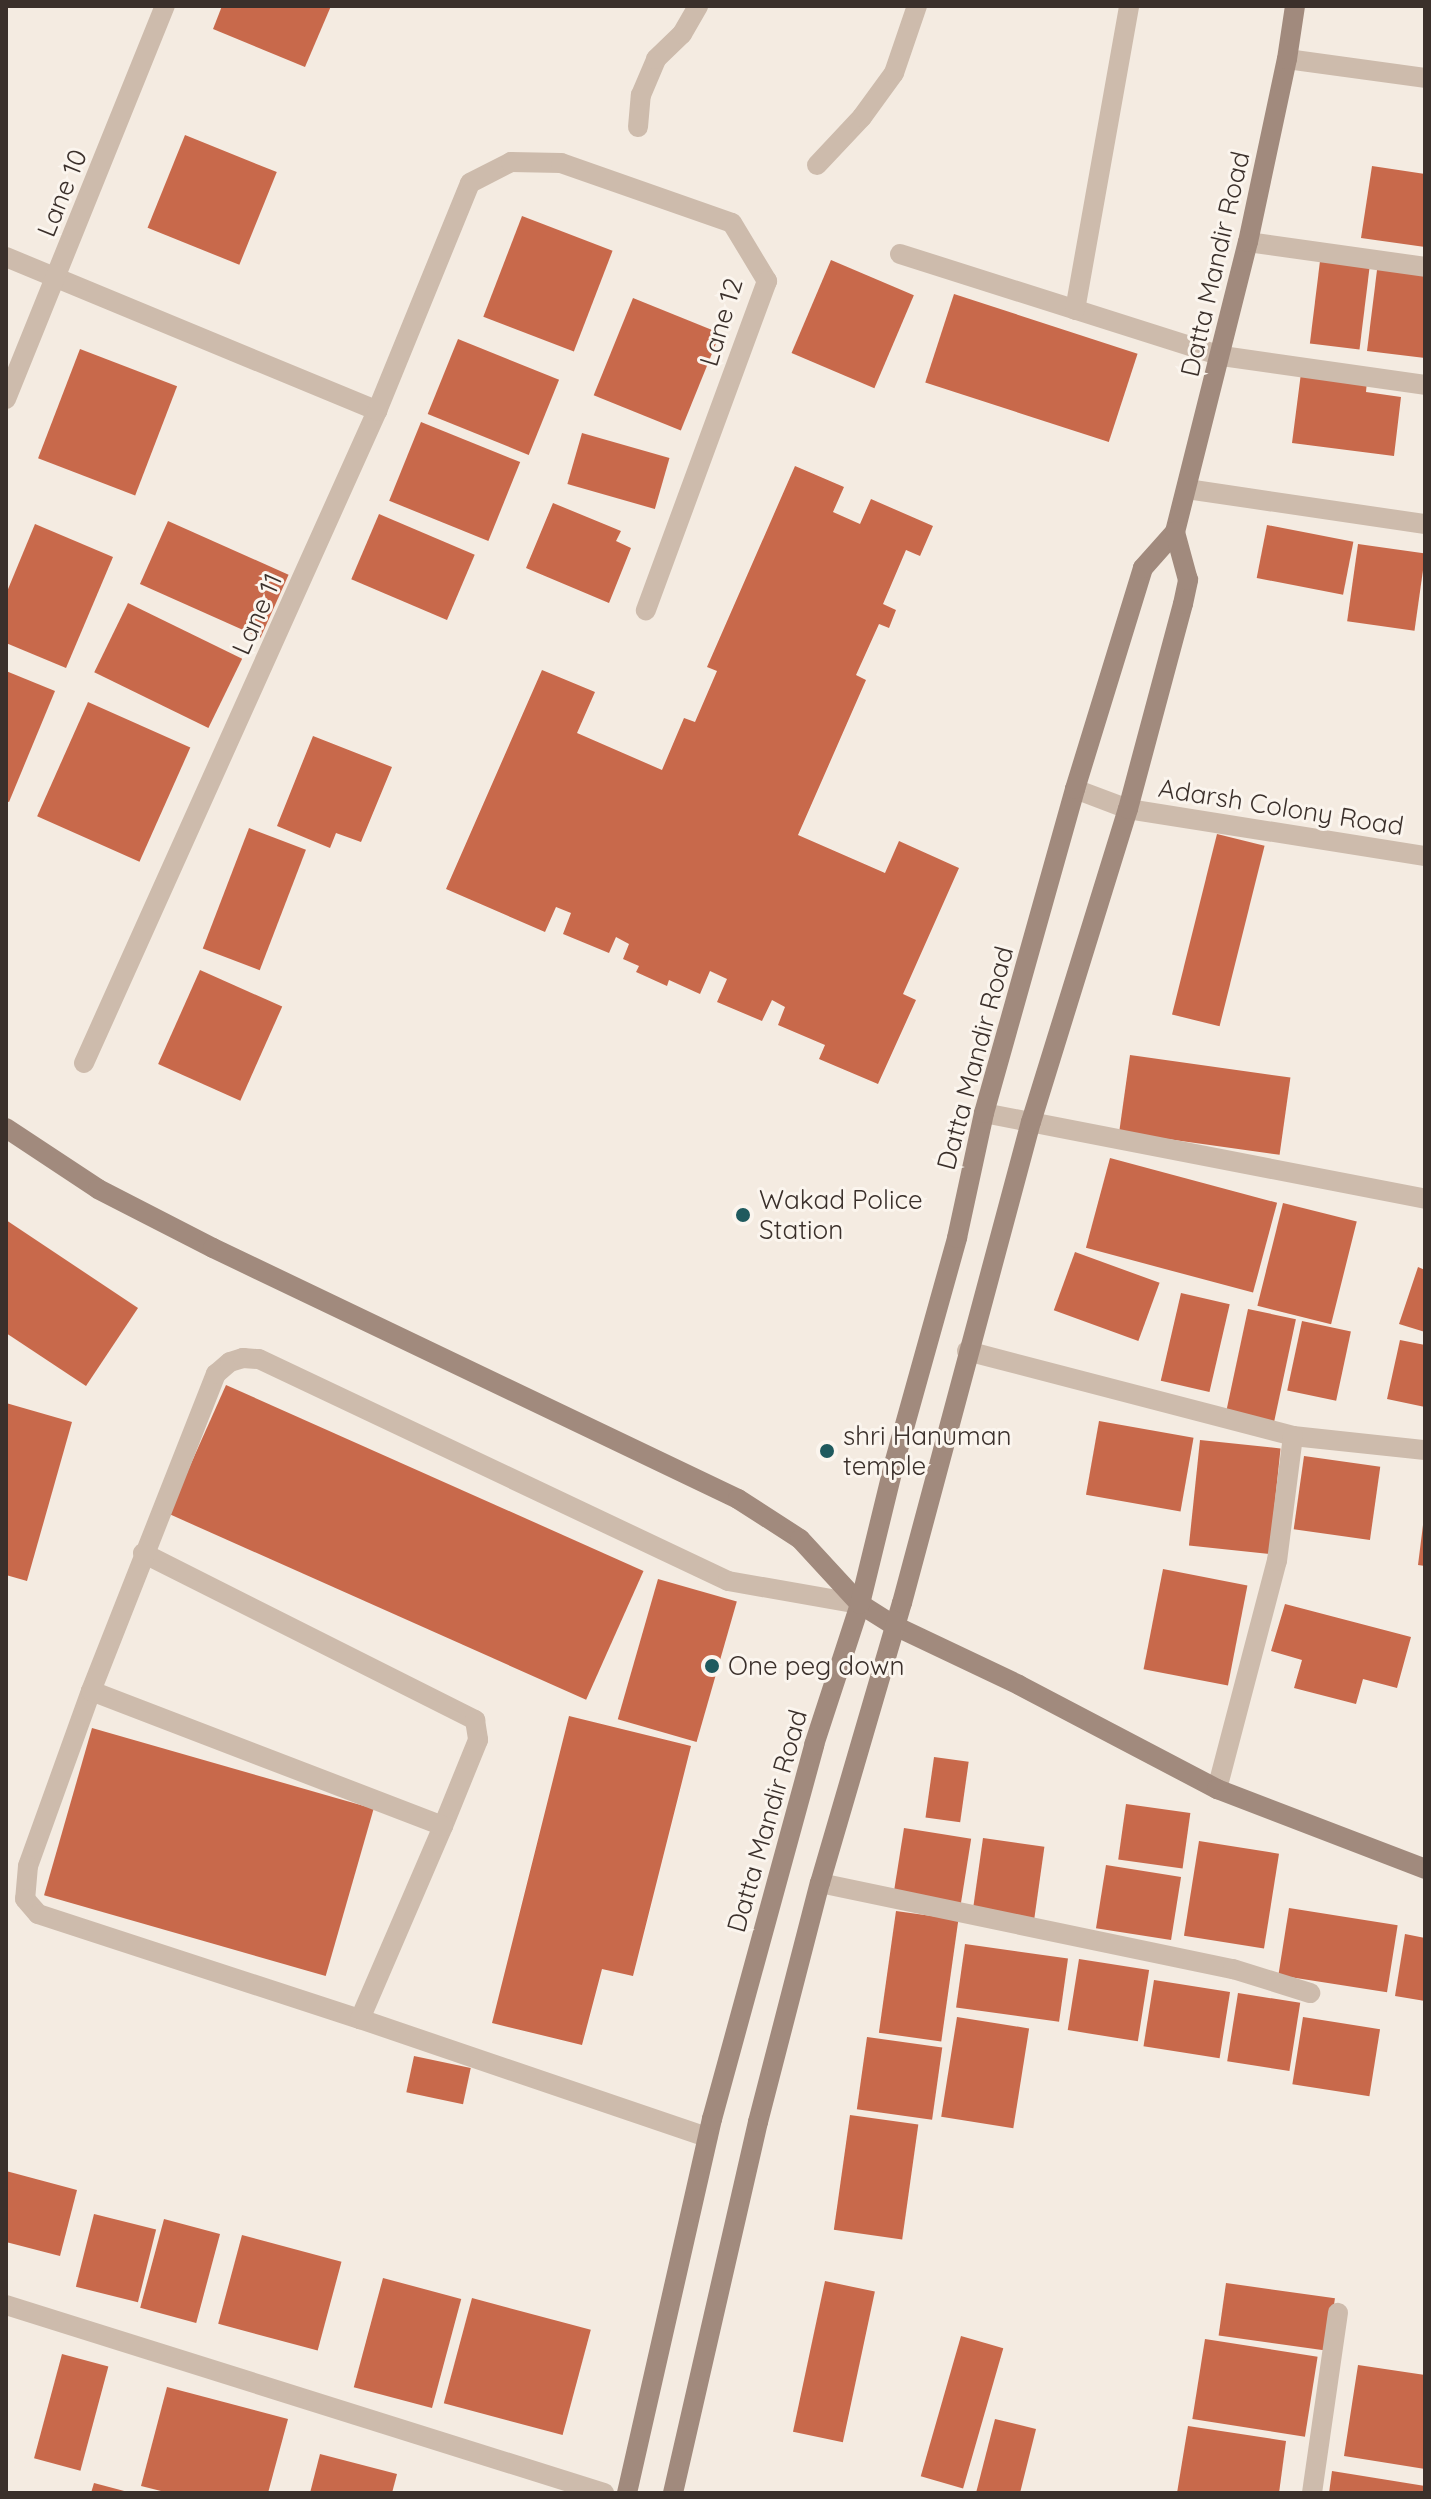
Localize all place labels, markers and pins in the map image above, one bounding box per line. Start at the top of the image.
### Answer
place label: Wakad Police Station [759,1184,923,1246]
marker: Wakad Police Station [734,1206,752,1224]
place label: shri Hanuman temple [843,1420,1011,1482]
marker: shri Hanuman temple [818,1442,836,1460]
place label: One peg down [728,1650,904,1682]
marker: One peg down [703,1657,721,1675]

